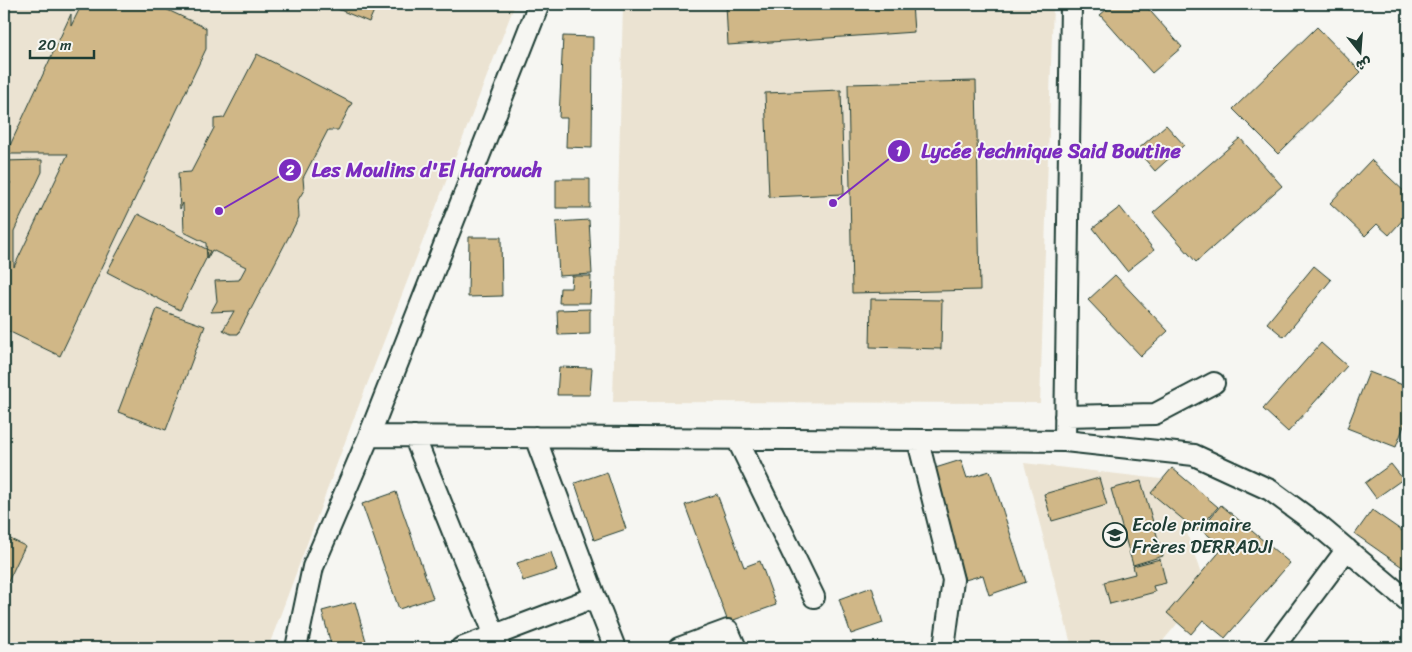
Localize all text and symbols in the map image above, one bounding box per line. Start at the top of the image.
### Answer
scale bar [30,28,94,60]
north arrow [1334,28,1384,78]
text: 20 m [38,32,72,58]
text: ش [1353,50,1375,78]
callout: Lycée technique Said Boutine [887,134,1191,169]
text: Lycée technique Said Boutine [921,134,1181,169]
text: 1 [896,138,903,164]
callout: Les Moulins d'El Harrouch [278,153,551,188]
text: Les Moulins d'El Harrouch [312,153,543,188]
text: 2 [285,157,295,183]
place label: Ecole primaire Frères DERRADJI [1132,508,1274,563]
school or university icon: Ecole primaire Frères DERRADJI [1102,522,1128,548]

